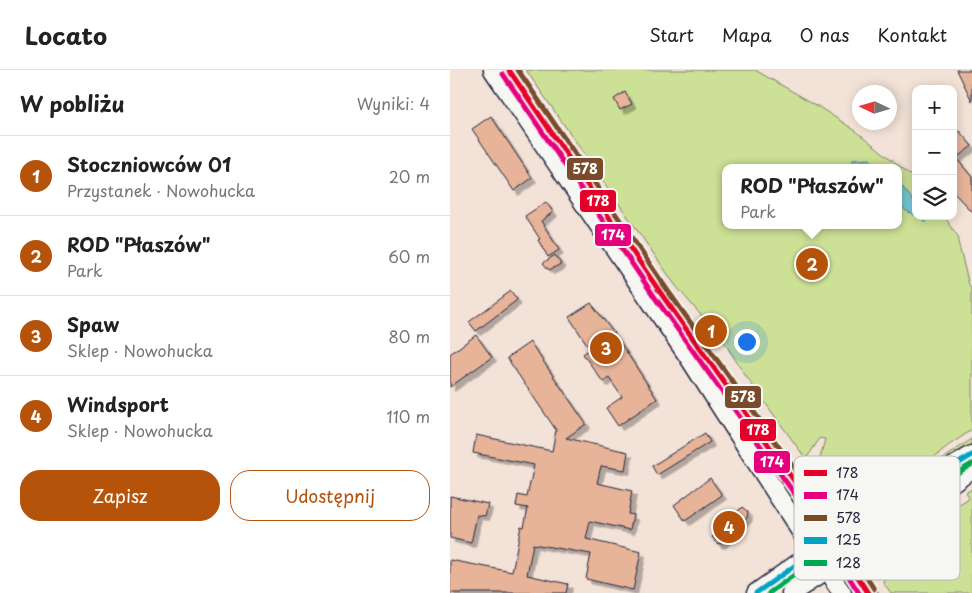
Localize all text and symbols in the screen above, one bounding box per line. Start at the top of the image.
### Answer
text: Locato [25,17,107,53]
text: Start [649,21,694,48]
text: Mapa [722,21,771,48]
text: O nas [799,21,849,48]
text: Kontakt [877,21,947,48]
north arrow [852,85,897,130]
map controls [912,85,957,220]
button: + [912,85,957,130]
text: W pobliżu [20,87,125,119]
text: Wyniki: 4 [357,91,430,115]
button: − [912,130,957,175]
text: Stoczniowców 01 [67,150,231,178]
line badge: 578 [566,157,604,181]
text: 578 [572,158,598,179]
text: 1 [32,164,40,188]
text: 20 m [389,164,430,188]
popup [722,164,902,229]
text: ROD "Płaszów" [740,171,884,199]
button: layers [912,175,957,220]
text: Przystanek · Nowohucka [67,178,255,202]
line badge: 178 [579,189,617,213]
text: 178 [586,190,610,211]
text: Park [740,199,776,223]
line badge: 174 [594,223,632,247]
text: 174 [601,224,625,245]
text: ROD "Płaszów" [67,230,210,258]
text: 2 [30,244,42,268]
text: 60 m [388,244,430,268]
pin: 2 [796,245,828,283]
text: Park [67,258,103,282]
text: Spaw [67,310,119,338]
pin: 1 [695,312,727,350]
text: 3 [31,324,41,348]
text: 80 m [388,324,430,348]
pin: 3 [590,329,622,367]
your location [734,329,760,355]
text: Sklep · Nowohucka [67,338,213,362]
line badge: 578 [724,385,762,409]
text: 578 [730,386,756,407]
text: Windsport [67,390,169,418]
text: 4 [31,404,41,428]
text: 110 m [387,404,430,428]
text: Sklep · Nowohucka [67,418,213,442]
line badge: 178 [739,418,777,442]
text: 178 [746,419,770,440]
line badge: 174 [753,450,791,474]
text: 174 [760,451,784,472]
legend [794,456,960,580]
text: 178 [836,462,859,483]
button: Zapisz [20,470,220,521]
button: Udostępnij [230,470,430,521]
text: 174 [836,484,859,505]
text: 578 [836,507,861,528]
pin: 4 [713,508,745,546]
text: 125 [836,529,861,550]
text: 128 [836,552,861,573]

